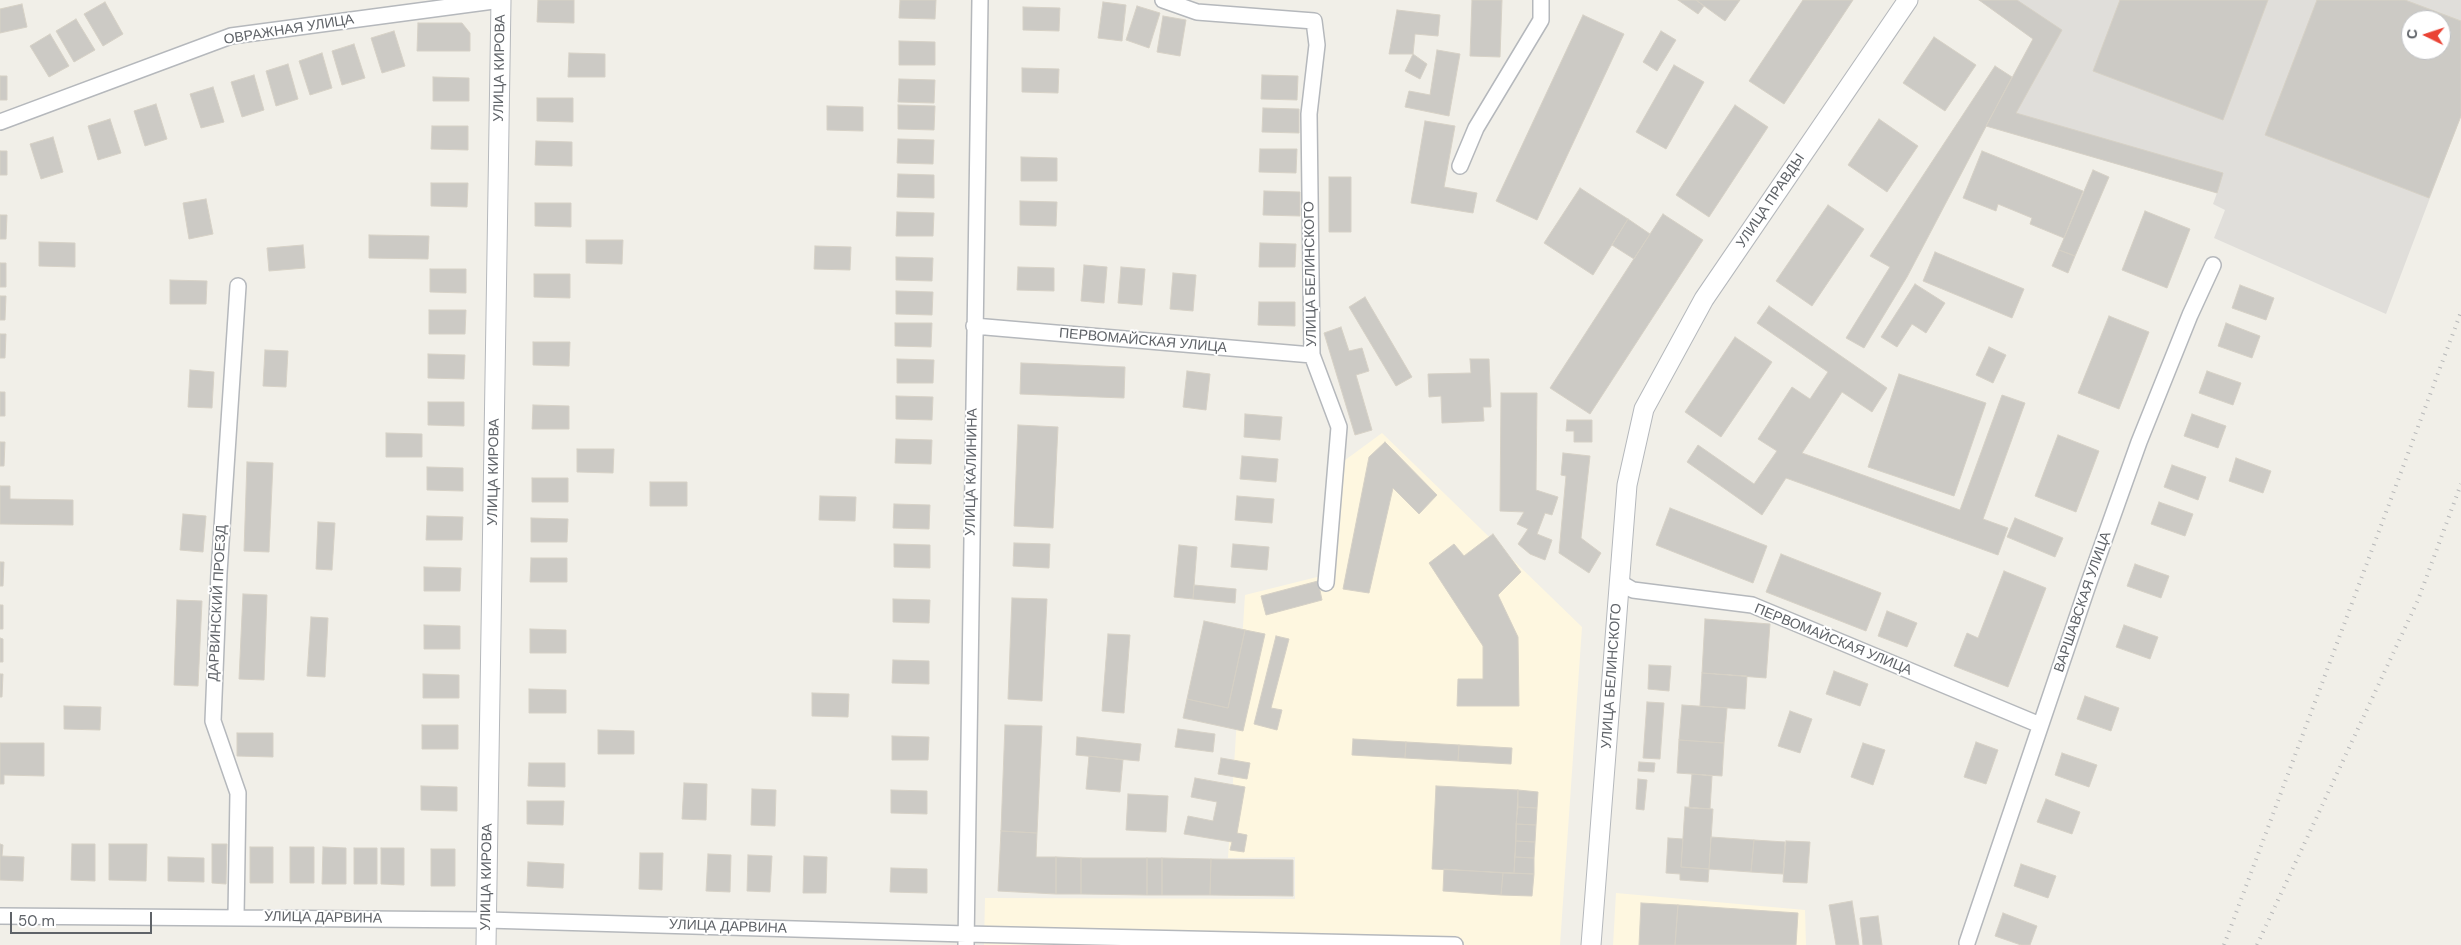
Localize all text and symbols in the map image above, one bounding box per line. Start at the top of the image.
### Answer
north arrow [2401,10,2451,60]
street label: ОВРАЖНАЯ УЛИЦА [223,11,355,49]
street label: УЛИЦА КИРОВА [491,14,509,122]
text: С [2403,28,2421,40]
street label: УЛИЦА ПРАВДЫ [1733,151,1809,251]
street label: УЛИЦА БЕЛИНСКОГО [1301,201,1321,347]
street label: ПЕРВОМАЙСКАЯ УЛИЦА [1058,325,1228,357]
street label: УЛИЦА КАЛИНИНА [962,408,982,536]
street label: УЛИЦА КИРОВА [485,418,503,526]
street label: ДАРВИНСКИЙ ПРОЕЗД [206,524,230,682]
street label: ВАРШАВСКАЯ УЛИЦА [2051,530,2115,674]
street label: ПЕРВОМАЙСКАЯ УЛИЦА [1752,601,1914,679]
street label: УЛИЦА БЕЛИНСКОГО [1599,603,1625,749]
street label: УЛИЦА КИРОВА [478,823,496,931]
scale bar [12,902,155,934]
street label: УЛИЦА ДАРВИНА [264,909,382,927]
text: 50 m [18,911,55,931]
street label: УЛИЦА ДАРВИНА [669,917,787,937]

